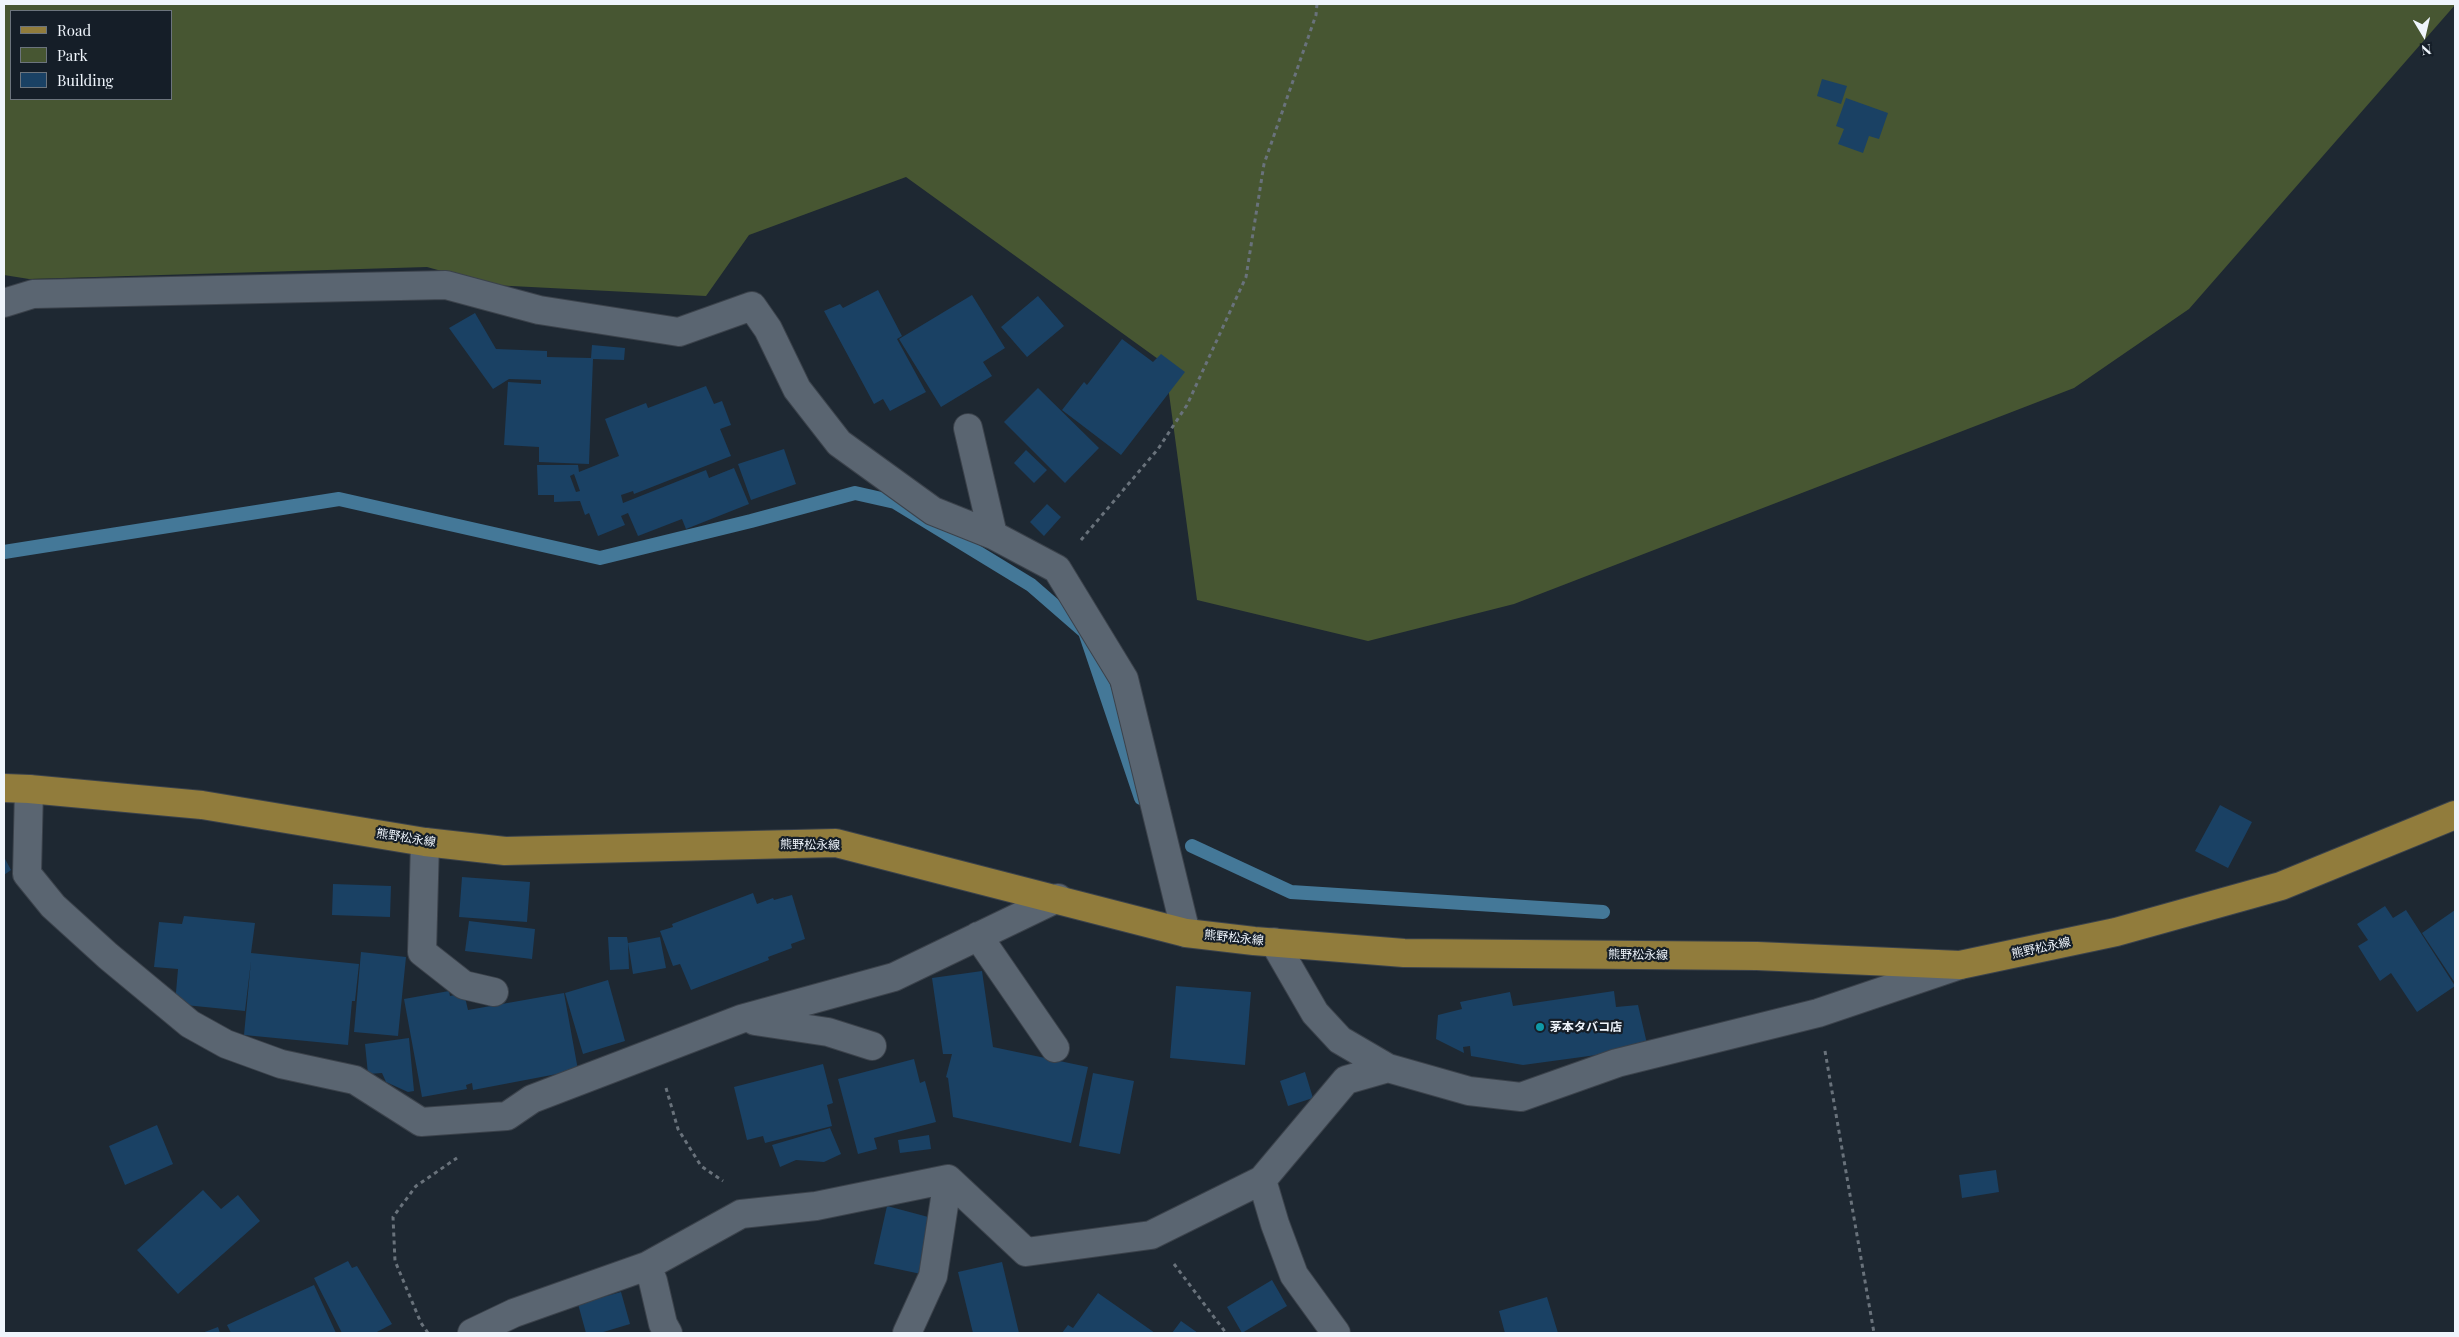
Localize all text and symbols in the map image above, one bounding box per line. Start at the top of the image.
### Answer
legend [10,10,172,100]
north arrow [2399,10,2449,60]
text: Road [57,20,91,40]
text: N [2420,40,2433,60]
text: Park [57,45,88,65]
text: Building [57,70,113,90]
street label: 熊野松永線 [375,826,437,850]
street label: 熊野松永線 [780,837,840,853]
street label: 熊野松永線 [1203,928,1265,948]
street label: 熊野松永線 [2010,935,2072,961]
street label: 熊野松永線 [1608,947,1668,963]
place label: 茅本タバコ店 [1550,1020,1622,1034]
marker: 茅本タバコ店 [1534,1021,1546,1033]

